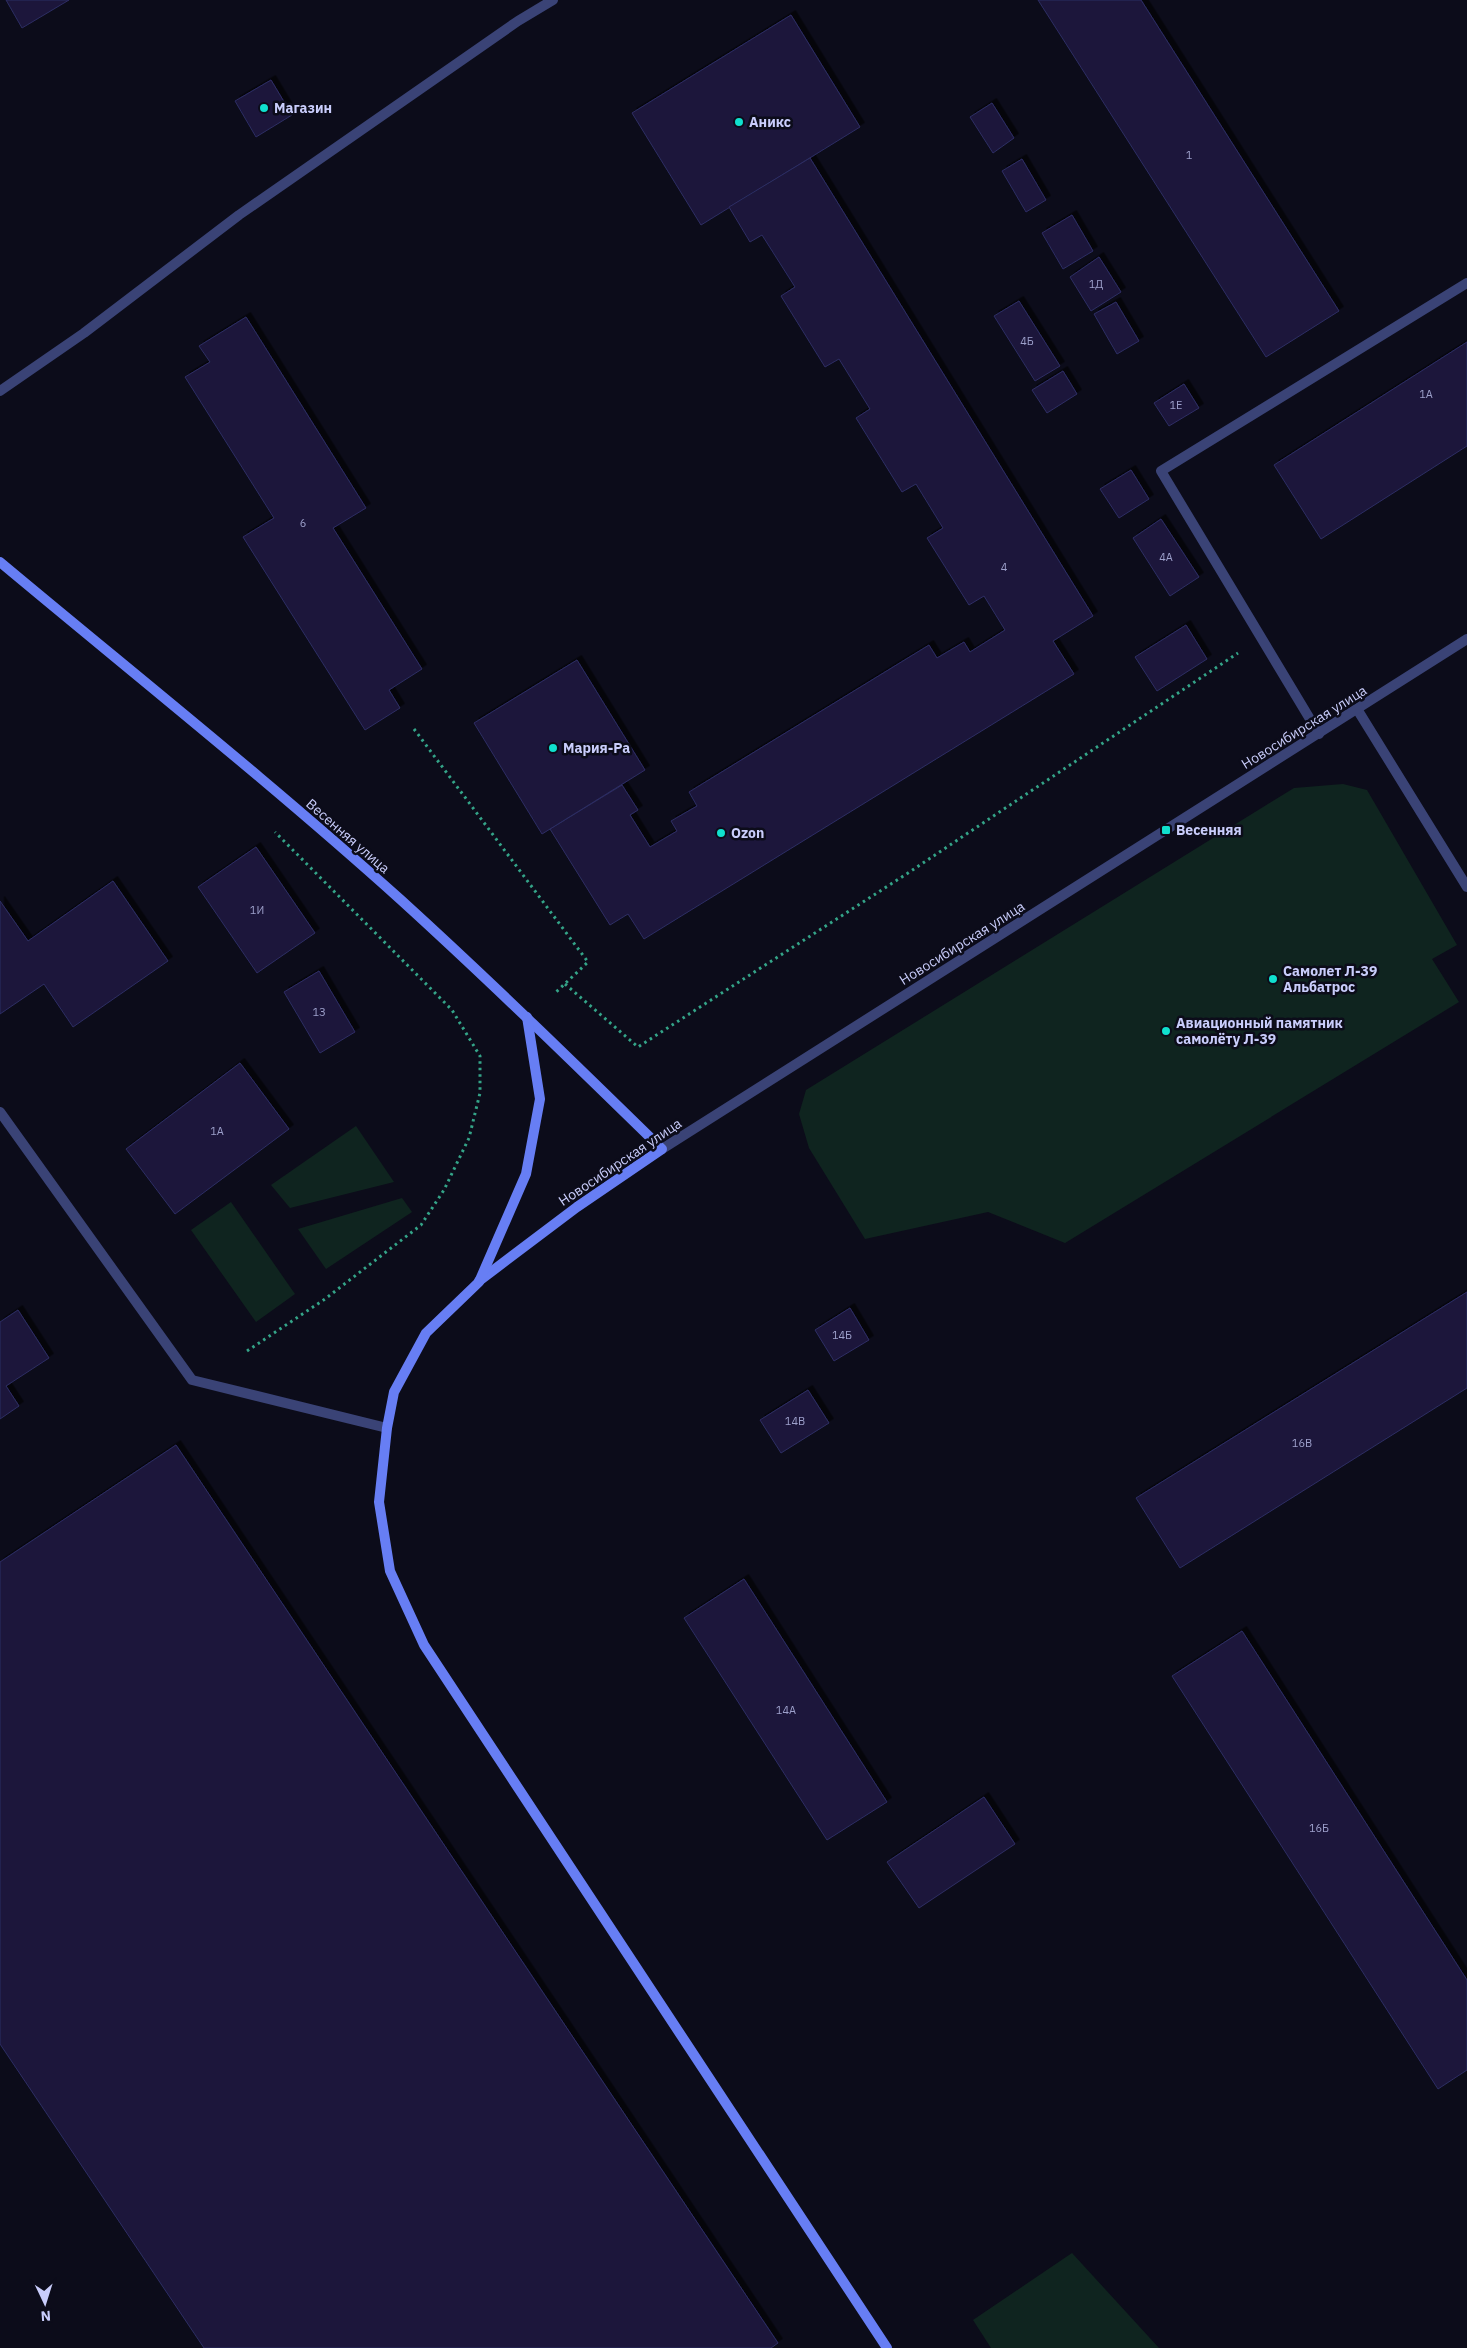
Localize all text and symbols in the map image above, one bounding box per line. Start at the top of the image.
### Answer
place label: Магазин [274,99,332,117]
marker: Магазин [258,102,270,114]
place label: Аникс [749,113,791,131]
marker: Аникс [733,116,745,128]
house number: 1 [1186,148,1193,162]
house number: 1Д [1089,277,1103,291]
house number: 4Б [1020,334,1034,348]
house number: 1А [1419,387,1433,401]
house number: 1Е [1169,398,1183,412]
house number: 6 [300,516,306,530]
house number: 4А [1159,550,1173,564]
house number: 4 [1001,560,1008,574]
street label: Новосибирская улица [1238,681,1371,773]
place label: Мария-Ра [563,739,630,757]
marker: Мария-Ра [547,742,559,754]
street label: Весенняя улица [302,795,394,878]
place label: Весенняя [1176,821,1242,839]
place label: Ozon [731,824,764,842]
marker: Весенняя [1160,824,1172,836]
marker: Ozon [715,827,727,839]
street label: Новосибирская улица [896,897,1029,989]
house number: 1И [250,903,264,917]
place label: Самолет Л-39 Альбатрос [1283,962,1377,996]
marker: Самолет Л-39 Альбатрос [1267,973,1279,985]
house number: 1З [312,1005,326,1019]
place label: Авиационный памятник самолёту Л-39 [1176,1014,1343,1048]
marker: Авиационный памятник самолёту Л-39 [1160,1025,1172,1037]
street label: Новосибирская улица [555,1114,685,1210]
house number: 1А [210,1124,224,1138]
house number: 14Б [832,1328,852,1342]
house number: 14В [785,1414,805,1428]
house number: 16В [1292,1436,1312,1450]
house number: 14А [776,1703,796,1717]
house number: 16Б [1309,1821,1329,1835]
north arrow [20,2278,70,2328]
text: N [40,2307,52,2325]

